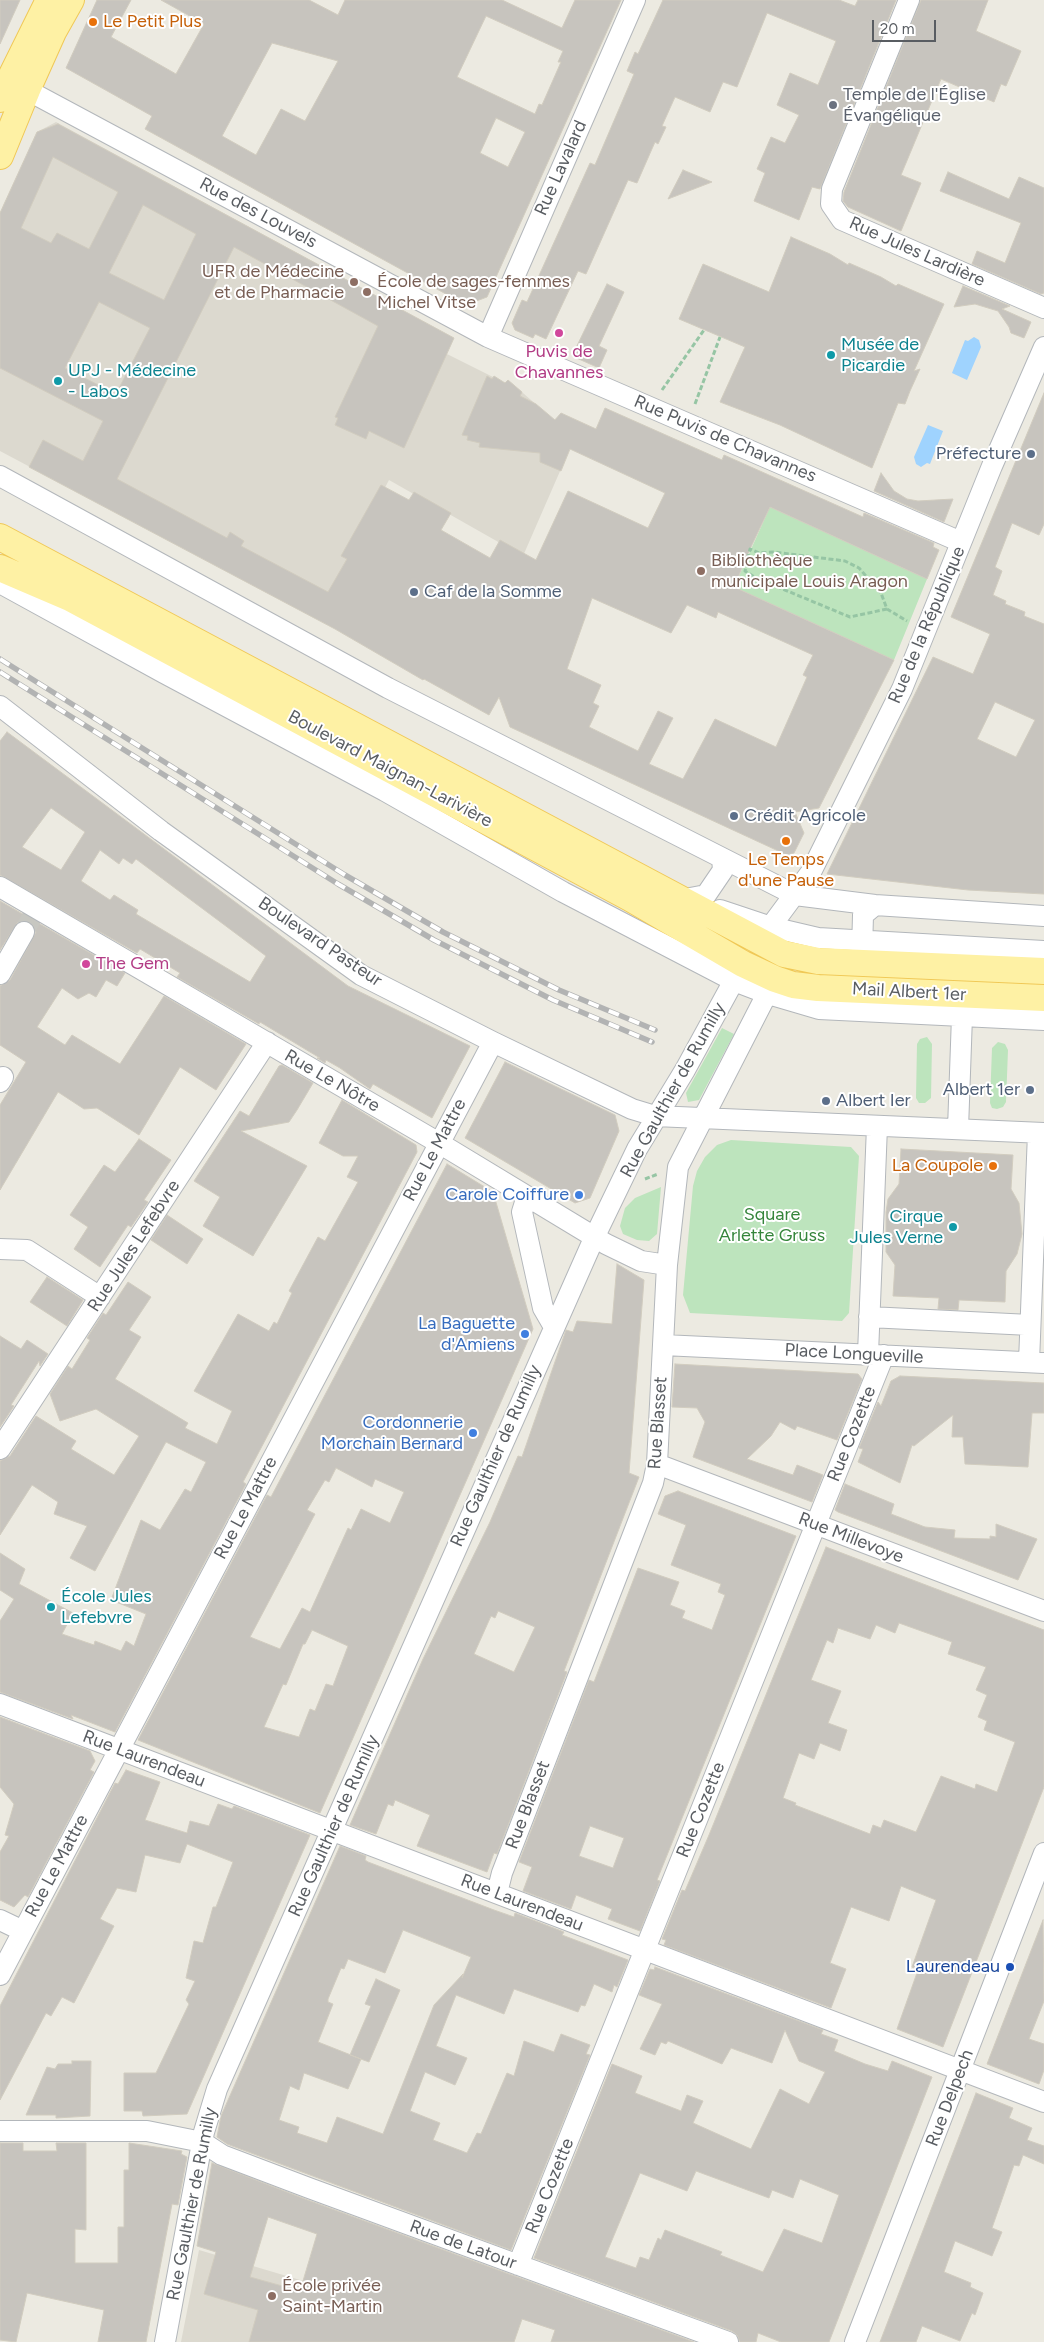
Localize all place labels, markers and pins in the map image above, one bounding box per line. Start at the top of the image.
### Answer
place label: Le Petit Plus [103,11,202,33]
marker: Le Petit Plus [87,16,99,28]
place label: Temple de l'Église Évangélique [843,84,986,126]
marker: Temple de l'Église Évangélique [827,99,839,111]
place label: UFR de Médecine et de Pharmacie [202,261,344,304]
place label: École de sages-femmes Michel Vitse [377,271,570,314]
marker: UFR de Médecine et de Pharmacie [348,276,360,288]
marker: École de sages-femmes Michel Vitse [361,286,373,298]
marker: Puvis de Chavannes [553,327,565,339]
place label: Musée de Picardie [841,334,919,376]
place label: Puvis de Chavannes [515,341,603,384]
marker: Musée de Picardie [825,349,837,361]
place label: UPJ - Médecine - Labos [68,360,196,402]
marker: UPJ - Médecine - Labos [52,375,64,387]
place label: Préfecture [936,443,1021,465]
marker: Préfecture [1025,448,1037,460]
place label: Bibliothèque municipale Louis Aragon [711,550,908,592]
marker: Bibliothèque municipale Louis Aragon [695,565,707,577]
place label: Caf de la Somme [424,581,562,603]
marker: Caf de la Somme [408,586,420,598]
place label: Crédit Agricole [744,805,866,827]
marker: Crédit Agricole [728,810,740,822]
marker: Le Temps d'une Pause [780,835,792,847]
place label: Le Temps d'une Pause [738,849,834,892]
place label: The Gem [96,953,169,975]
marker: The Gem [80,958,92,970]
place label: Albert 1er [943,1079,1020,1101]
marker: Albert 1er [1024,1084,1036,1096]
place label: Albert Ier [836,1090,911,1112]
marker: Albert Ier [820,1095,832,1107]
place label: La Coupole [892,1155,983,1177]
marker: La Coupole [987,1160,999,1172]
place label: Carole Coiffure [445,1184,569,1206]
marker: Carole Coiffure [573,1189,585,1201]
place label: Cirque Jules Verne [850,1206,943,1248]
marker: Cirque Jules Verne [947,1221,959,1233]
place label: La Baguette d'Amiens [418,1313,515,1356]
marker: La Baguette d'Amiens [519,1328,531,1340]
place label: Cordonnerie Morchain Bernard [321,1412,463,1455]
marker: Cordonnerie Morchain Bernard [467,1427,479,1439]
place label: École Jules Lefebvre [61,1586,152,1628]
marker: École Jules Lefebvre [45,1601,57,1613]
place label: Laurendeau [906,1956,1000,1978]
marker: Laurendeau [1004,1961,1016,1973]
place label: École privée Saint-Martin [282,2275,382,2318]
marker: École privée Saint-Martin [266,2290,278,2302]

